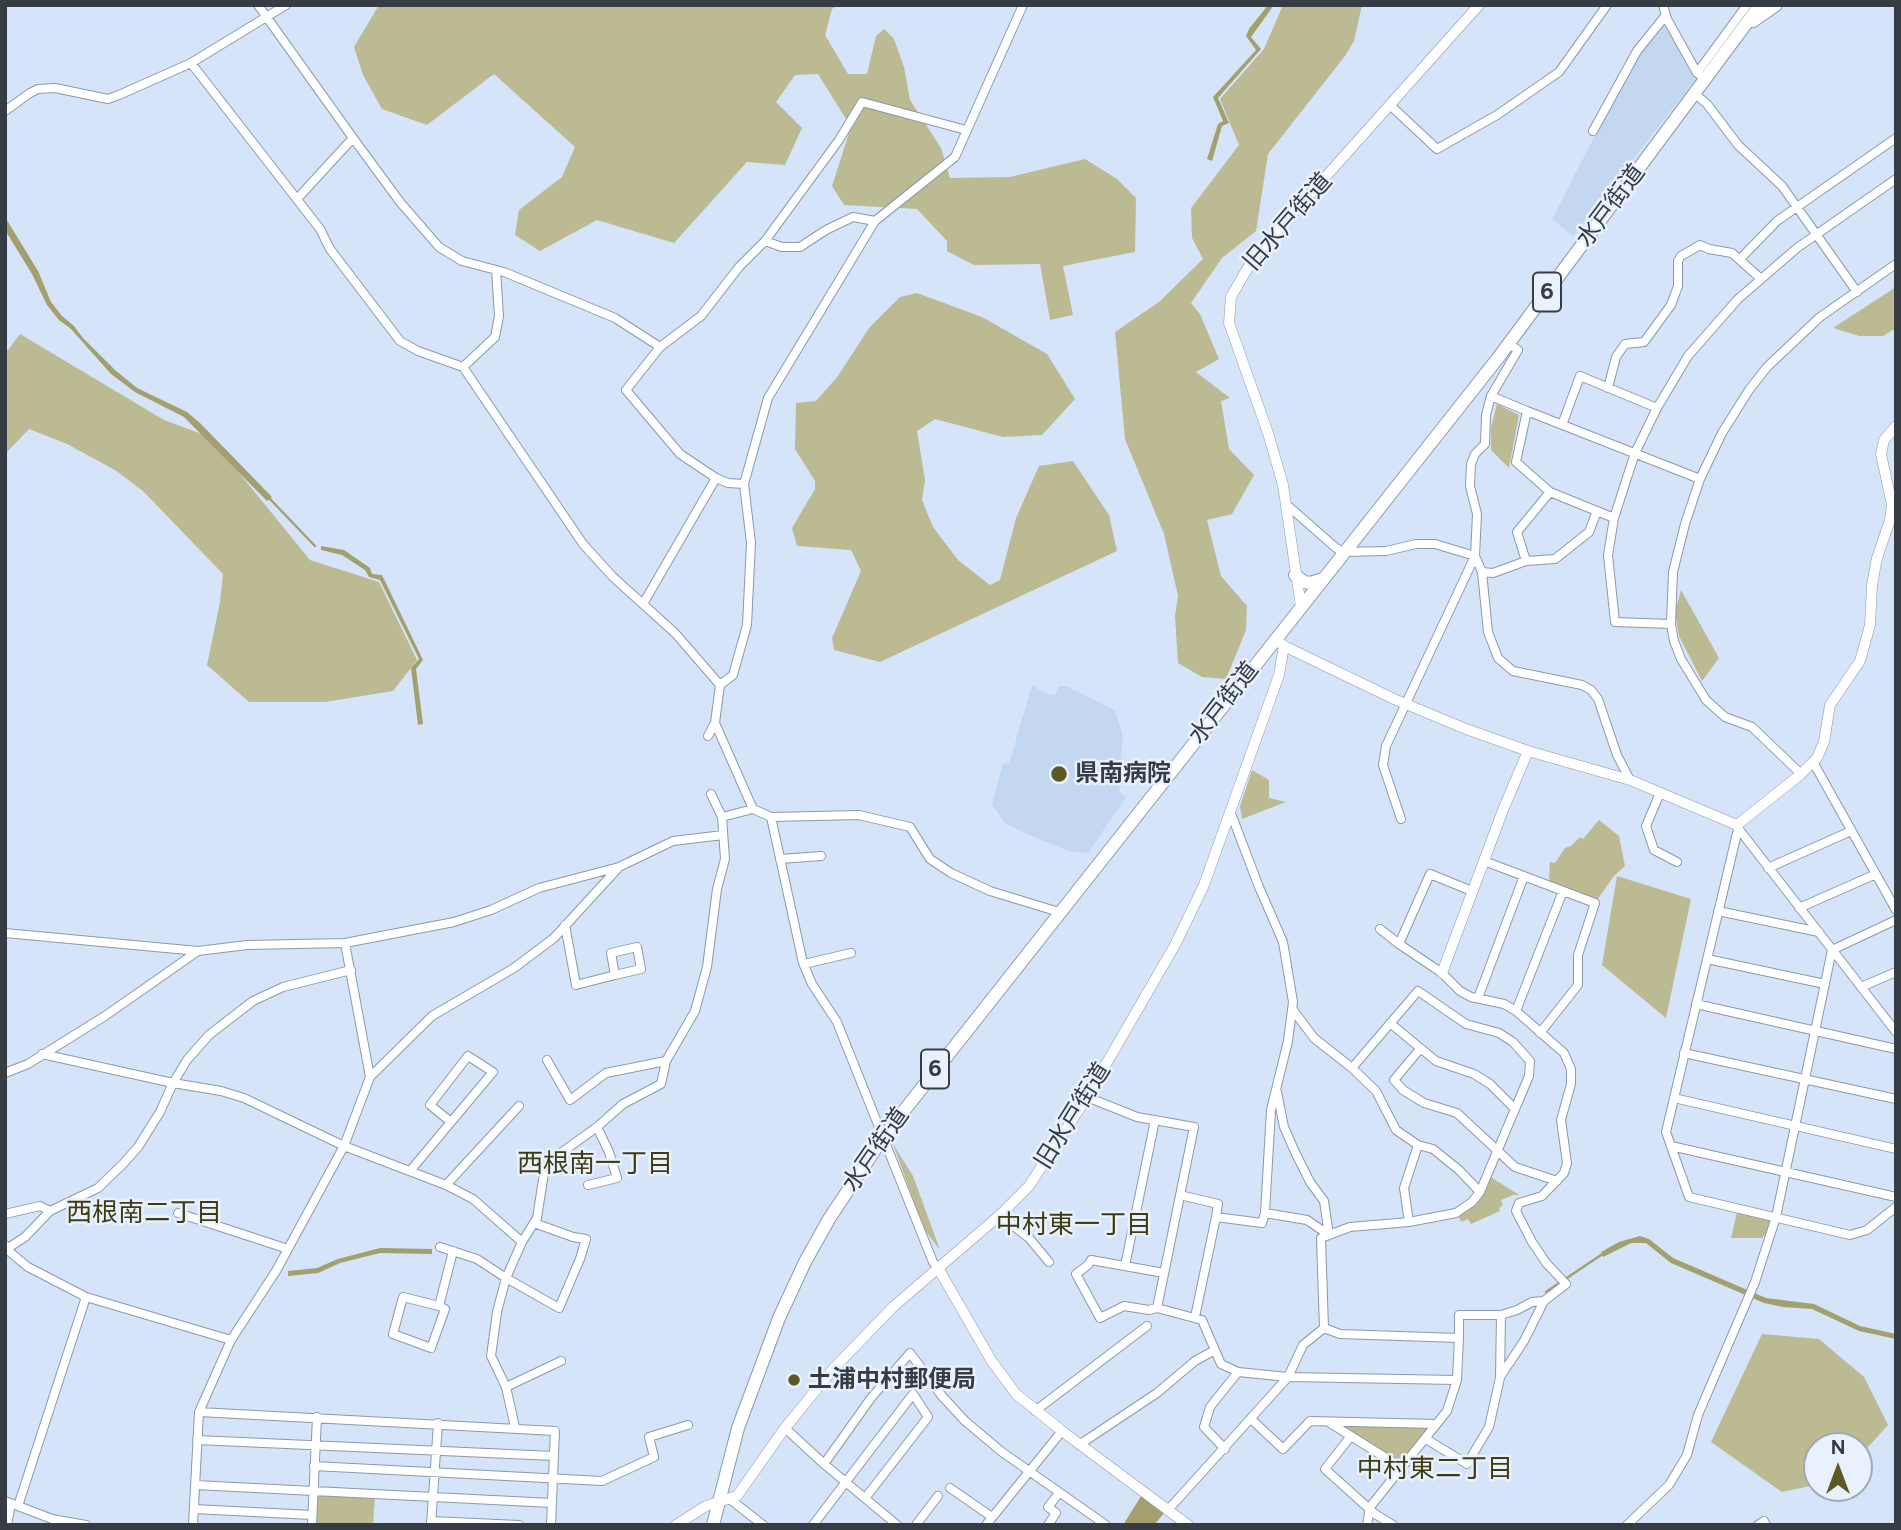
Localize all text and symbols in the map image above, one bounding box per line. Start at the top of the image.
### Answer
street label: 水戸街道 [1571,159,1651,253]
street label: 旧水戸街道 [1238,167,1338,277]
road number: 6 [1533,272,1561,312]
street label: 水戸街道 [1183,656,1265,750]
place label: 県南病院 [1075,760,1171,788]
marker: 県南病院 [1049,764,1069,784]
road number: 6 [921,1050,949,1088]
street label: 旧水戸街道 [1029,1057,1117,1175]
street label: 水戸街道 [837,1102,915,1198]
district label: 西根南一丁目 [517,1148,673,1180]
district label: 西根南二丁目 [66,1197,222,1229]
district label: 中村東一丁目 [996,1209,1152,1241]
place label: 土浦中村郵便局 [808,1366,976,1394]
marker: 土浦中村郵便局 [786,1372,802,1388]
north arrow [1803,1432,1873,1502]
text: N [1831,1436,1845,1459]
district label: 中村東二丁目 [1357,1453,1513,1485]

